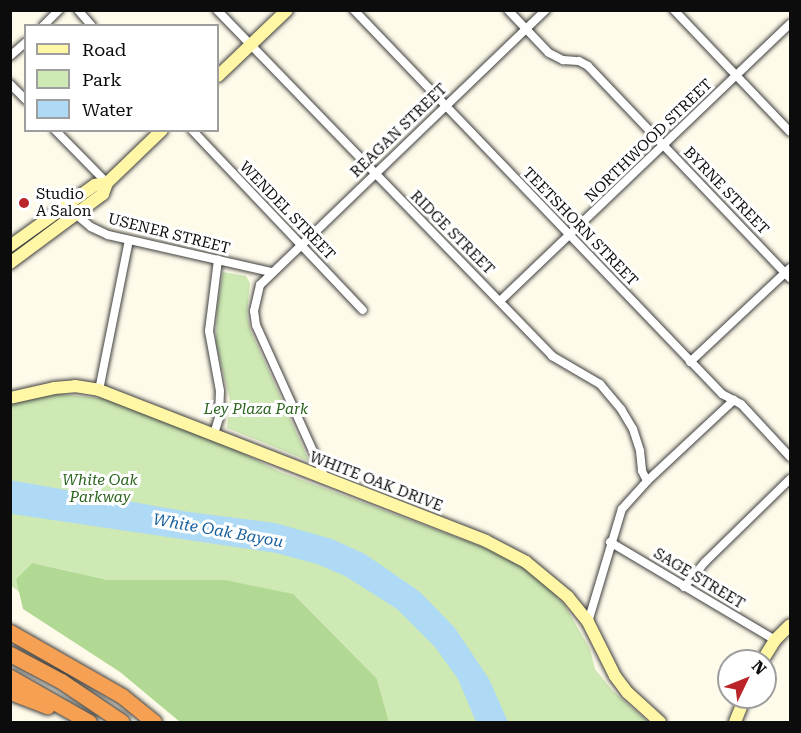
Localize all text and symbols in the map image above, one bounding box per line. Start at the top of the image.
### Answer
legend [24,24,219,132]
text: Road [82,39,126,60]
text: Park [82,69,122,90]
street label: NORTHWOOD STREET [582,76,716,206]
street label: REAGAN STREET [347,80,451,182]
text: Water [82,99,133,120]
street label: BYRNE STREET [680,144,772,238]
street label: WENDEL STREET [235,158,339,264]
street label: TEETSHORN STREET [519,164,641,290]
place label: Studio A Salon [36,185,91,220]
street label: RIDGE STREET [406,187,498,279]
marker: Studio A Salon [17,196,31,210]
street label: USENER STREET [106,210,232,258]
park label: Ley Plaza Park [204,401,308,419]
street label: WHITE OAK DRIVE [307,448,445,516]
park label: White Oak Parkway [62,471,138,506]
water label: White Oak Bayou [151,510,285,552]
street label: SAGE STREET [650,545,748,613]
north arrow [717,649,777,709]
text: N [748,657,770,679]

